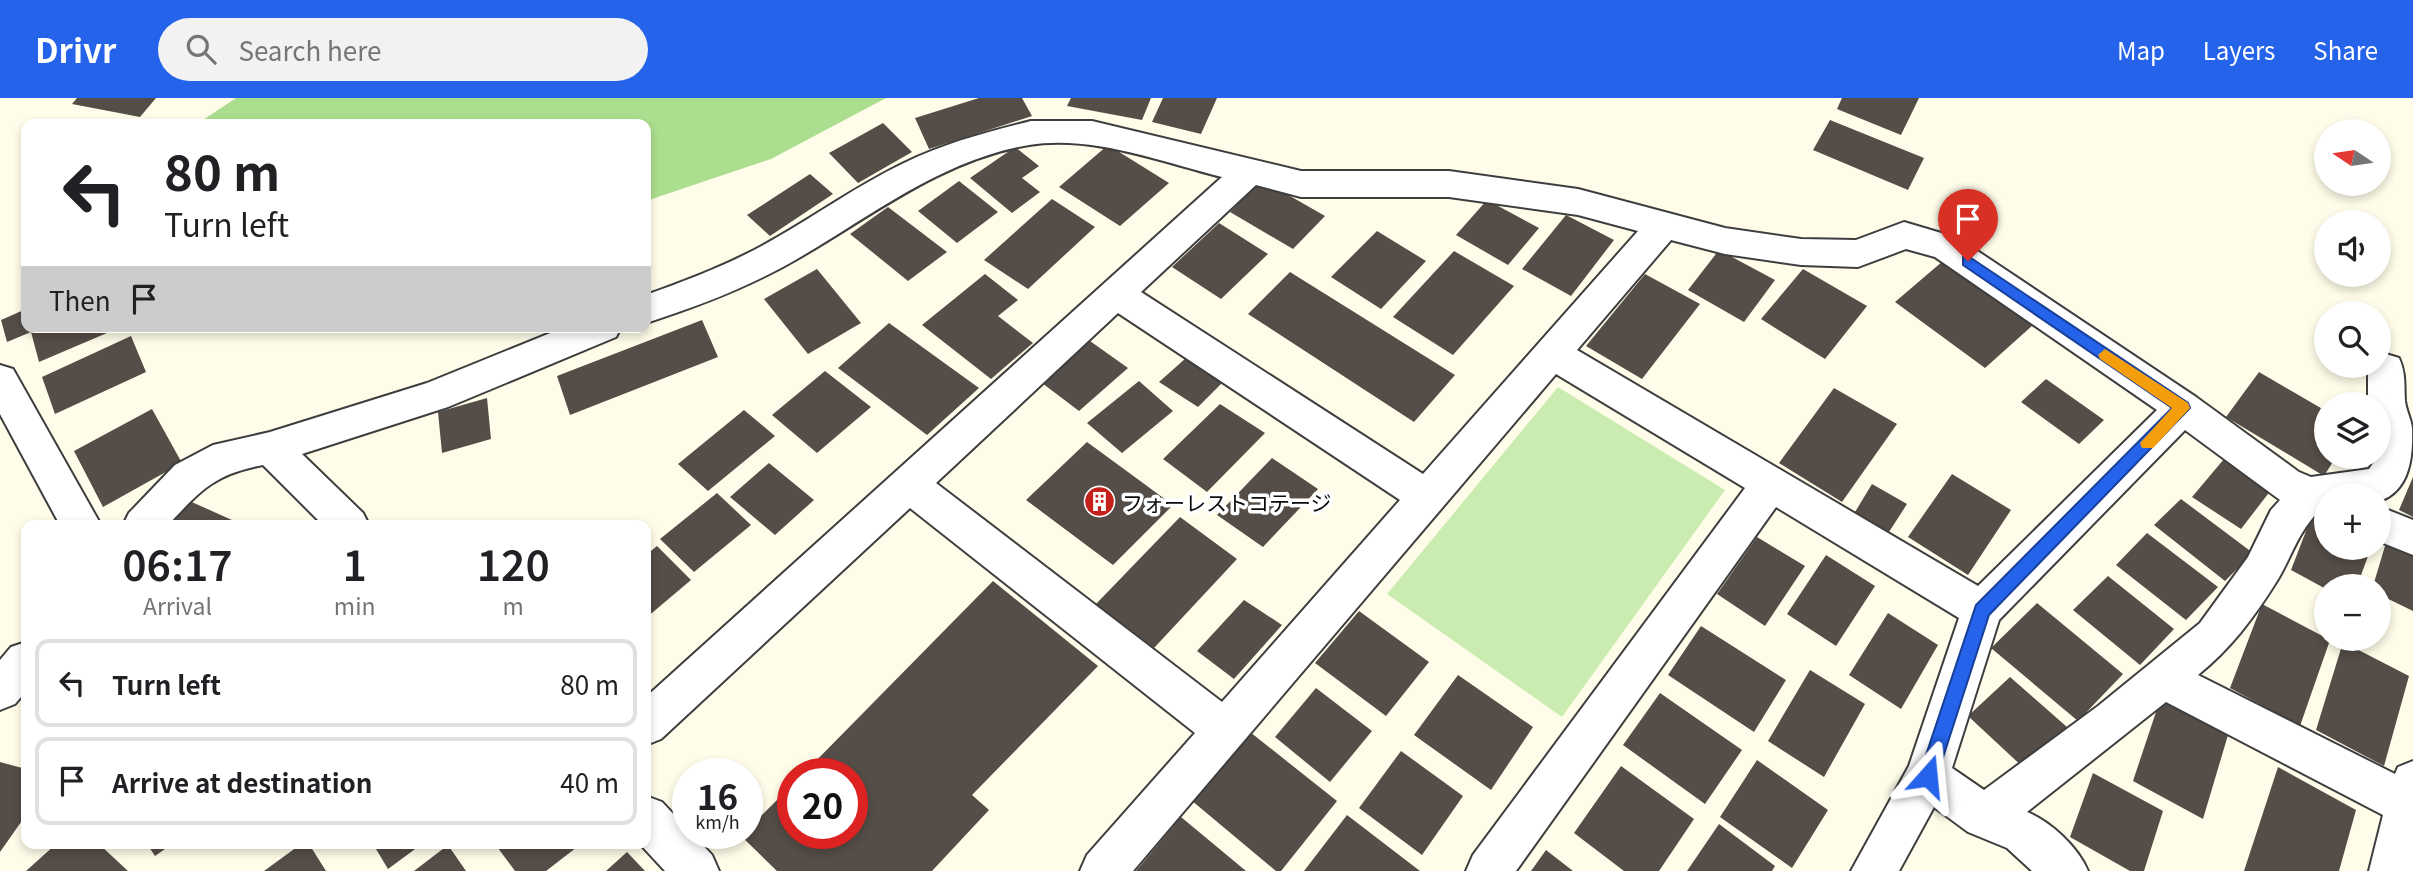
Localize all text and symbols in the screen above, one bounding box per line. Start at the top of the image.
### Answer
search box [158,18,648,81]
text: Drivr [35,25,116,73]
icon: search [182,30,220,68]
text: Search here [238,31,381,68]
text: Map [2117,32,2165,67]
text: Layers [2203,32,2275,67]
text: Share [2313,32,2378,67]
north arrow [2314,119,2390,196]
map controls [2314,119,2391,651]
text: 80 m [164,134,280,205]
icon: left [49,147,140,238]
pin [1938,189,1998,261]
text: Turn left [164,200,289,246]
icon: arrive [1949,200,1987,238]
button: sound [2314,210,2391,287]
icon: arrive [125,280,163,318]
text: Then [49,281,111,318]
button: search [2314,301,2391,378]
button: layers [2314,392,2391,469]
button: + [2314,483,2391,560]
building icon: フォーレストコテージ [1082,485,1116,519]
place label: フォーレストコテージ [1122,487,1332,517]
text: 06:17 [122,532,233,593]
text: 1 [343,532,367,593]
text: 120 [477,532,550,593]
button: − [2314,574,2391,651]
text: Arrival [143,588,212,622]
text: min [334,588,376,622]
text: m [503,588,524,622]
icon: left [53,664,91,702]
text: Turn left [112,665,221,702]
text: 80 m [560,665,619,702]
position arrow [1891,739,1965,813]
speed limit sign: 20 [777,758,868,849]
icon: arrive [53,762,91,800]
text: Arrive at destination [112,763,373,800]
text: 40 m [560,763,619,800]
text: 16 [697,769,738,820]
text: km/h [695,808,740,834]

